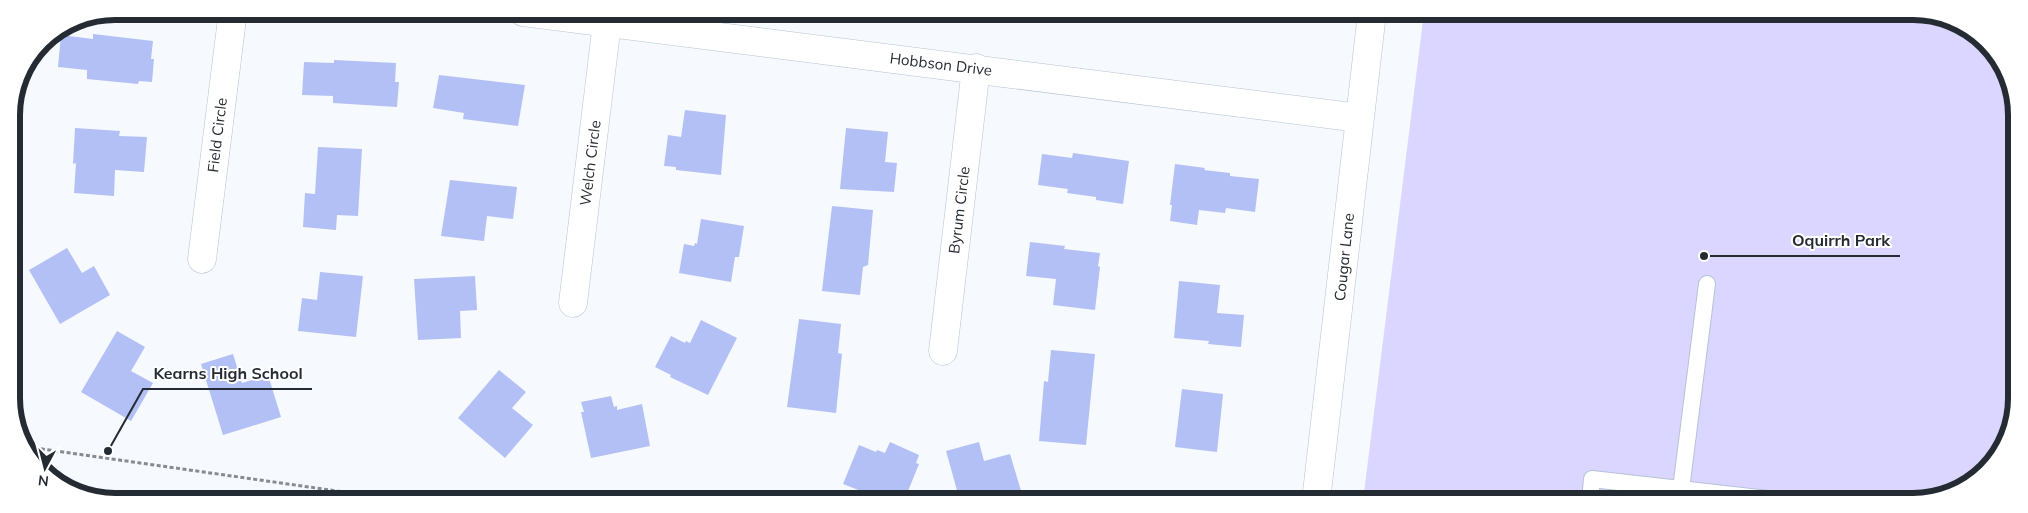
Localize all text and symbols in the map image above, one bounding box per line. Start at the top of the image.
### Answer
street label: Hobbson Drive [889,48,993,80]
street label: Field Circle [203,97,231,173]
street label: Welch Circle [575,119,605,207]
street label: Byrum Circle [944,165,974,255]
street label: Cougar Lane [1330,212,1358,302]
callout: Oquirrh Park [1782,225,1900,256]
text: Oquirrh Park [1792,230,1891,250]
callout: Kearns High School [143,358,312,389]
text: Kearns High School [153,363,303,383]
north arrow [20,443,70,493]
text: N [37,471,50,490]

